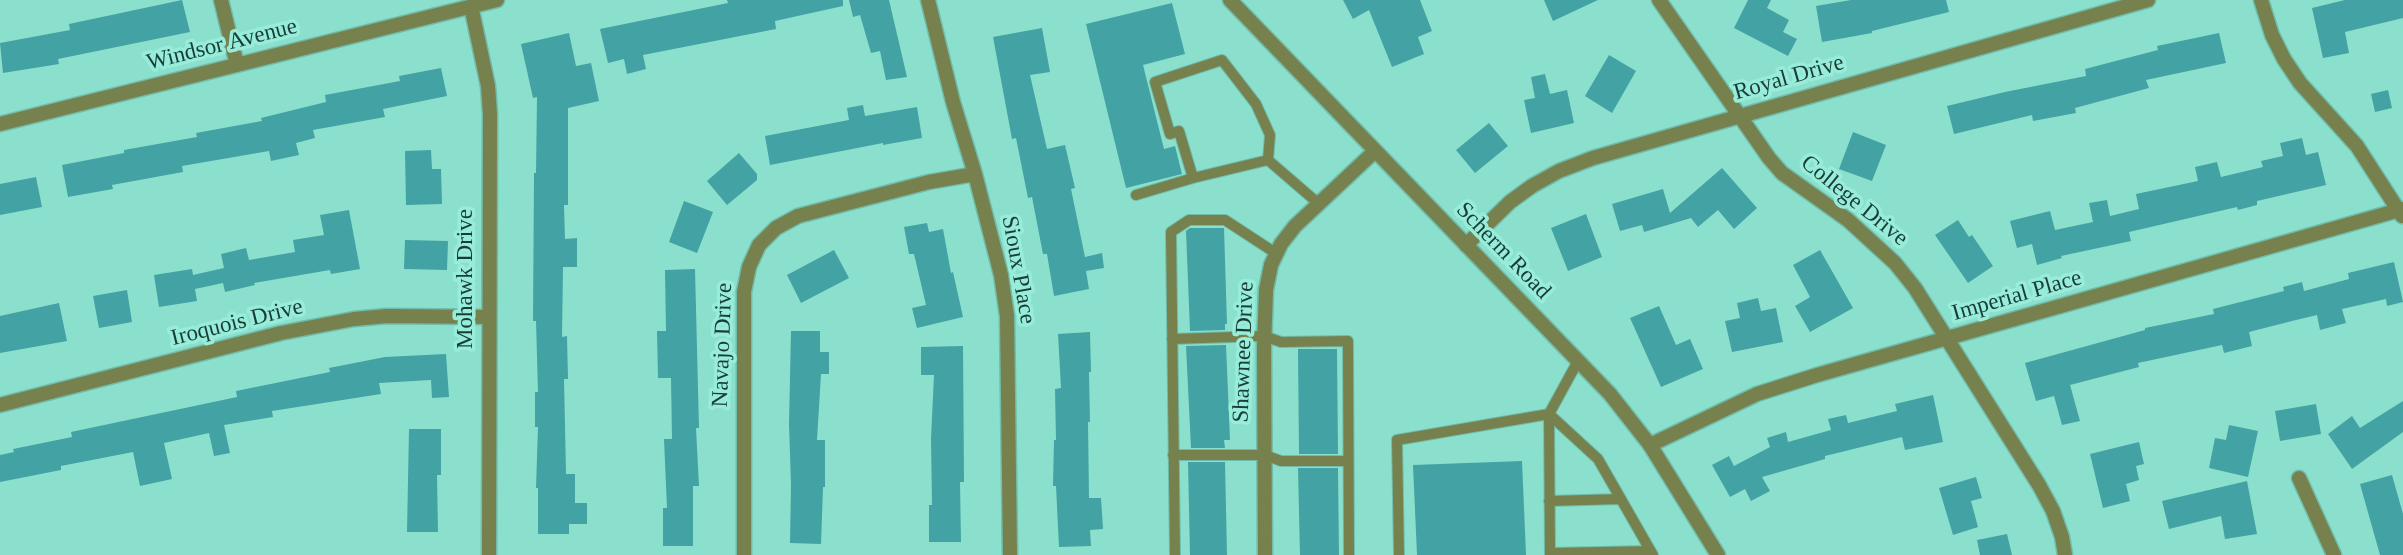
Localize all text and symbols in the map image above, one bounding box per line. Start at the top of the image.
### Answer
street label: Windsor Avenue [144,13,300,77]
street label: Royal Drive [1731,49,1847,107]
street label: College Drive [1795,149,1913,253]
street label: Scherm Road [1450,197,1556,305]
street label: Mohawk Drive [452,209,480,349]
street label: Sioux Place [995,214,1041,326]
street label: Imperial Place [1949,264,2085,328]
street label: Shawnee Drive [1228,281,1260,423]
street label: Navajo Drive [707,282,739,408]
street label: Iroquois Drive [168,293,306,353]

